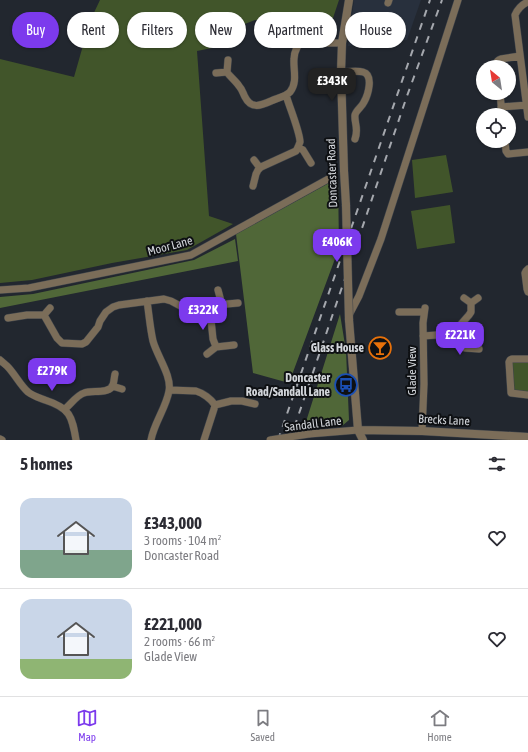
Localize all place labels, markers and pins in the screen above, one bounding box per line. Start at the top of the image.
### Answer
pin: £343K [304,68,360,102]
pin: £406K [309,229,365,263]
pin: £322K [175,297,231,331]
pin: £221K [432,322,488,356]
bar icon: Glass House [367,335,393,361]
place label: Glass House [311,341,365,355]
pin: £279K [24,358,80,392]
place label: Doncaster Road/Sandall Lane [246,371,331,399]
bus stop icon: Doncaster Road/Sandall Lane [333,372,359,398]

